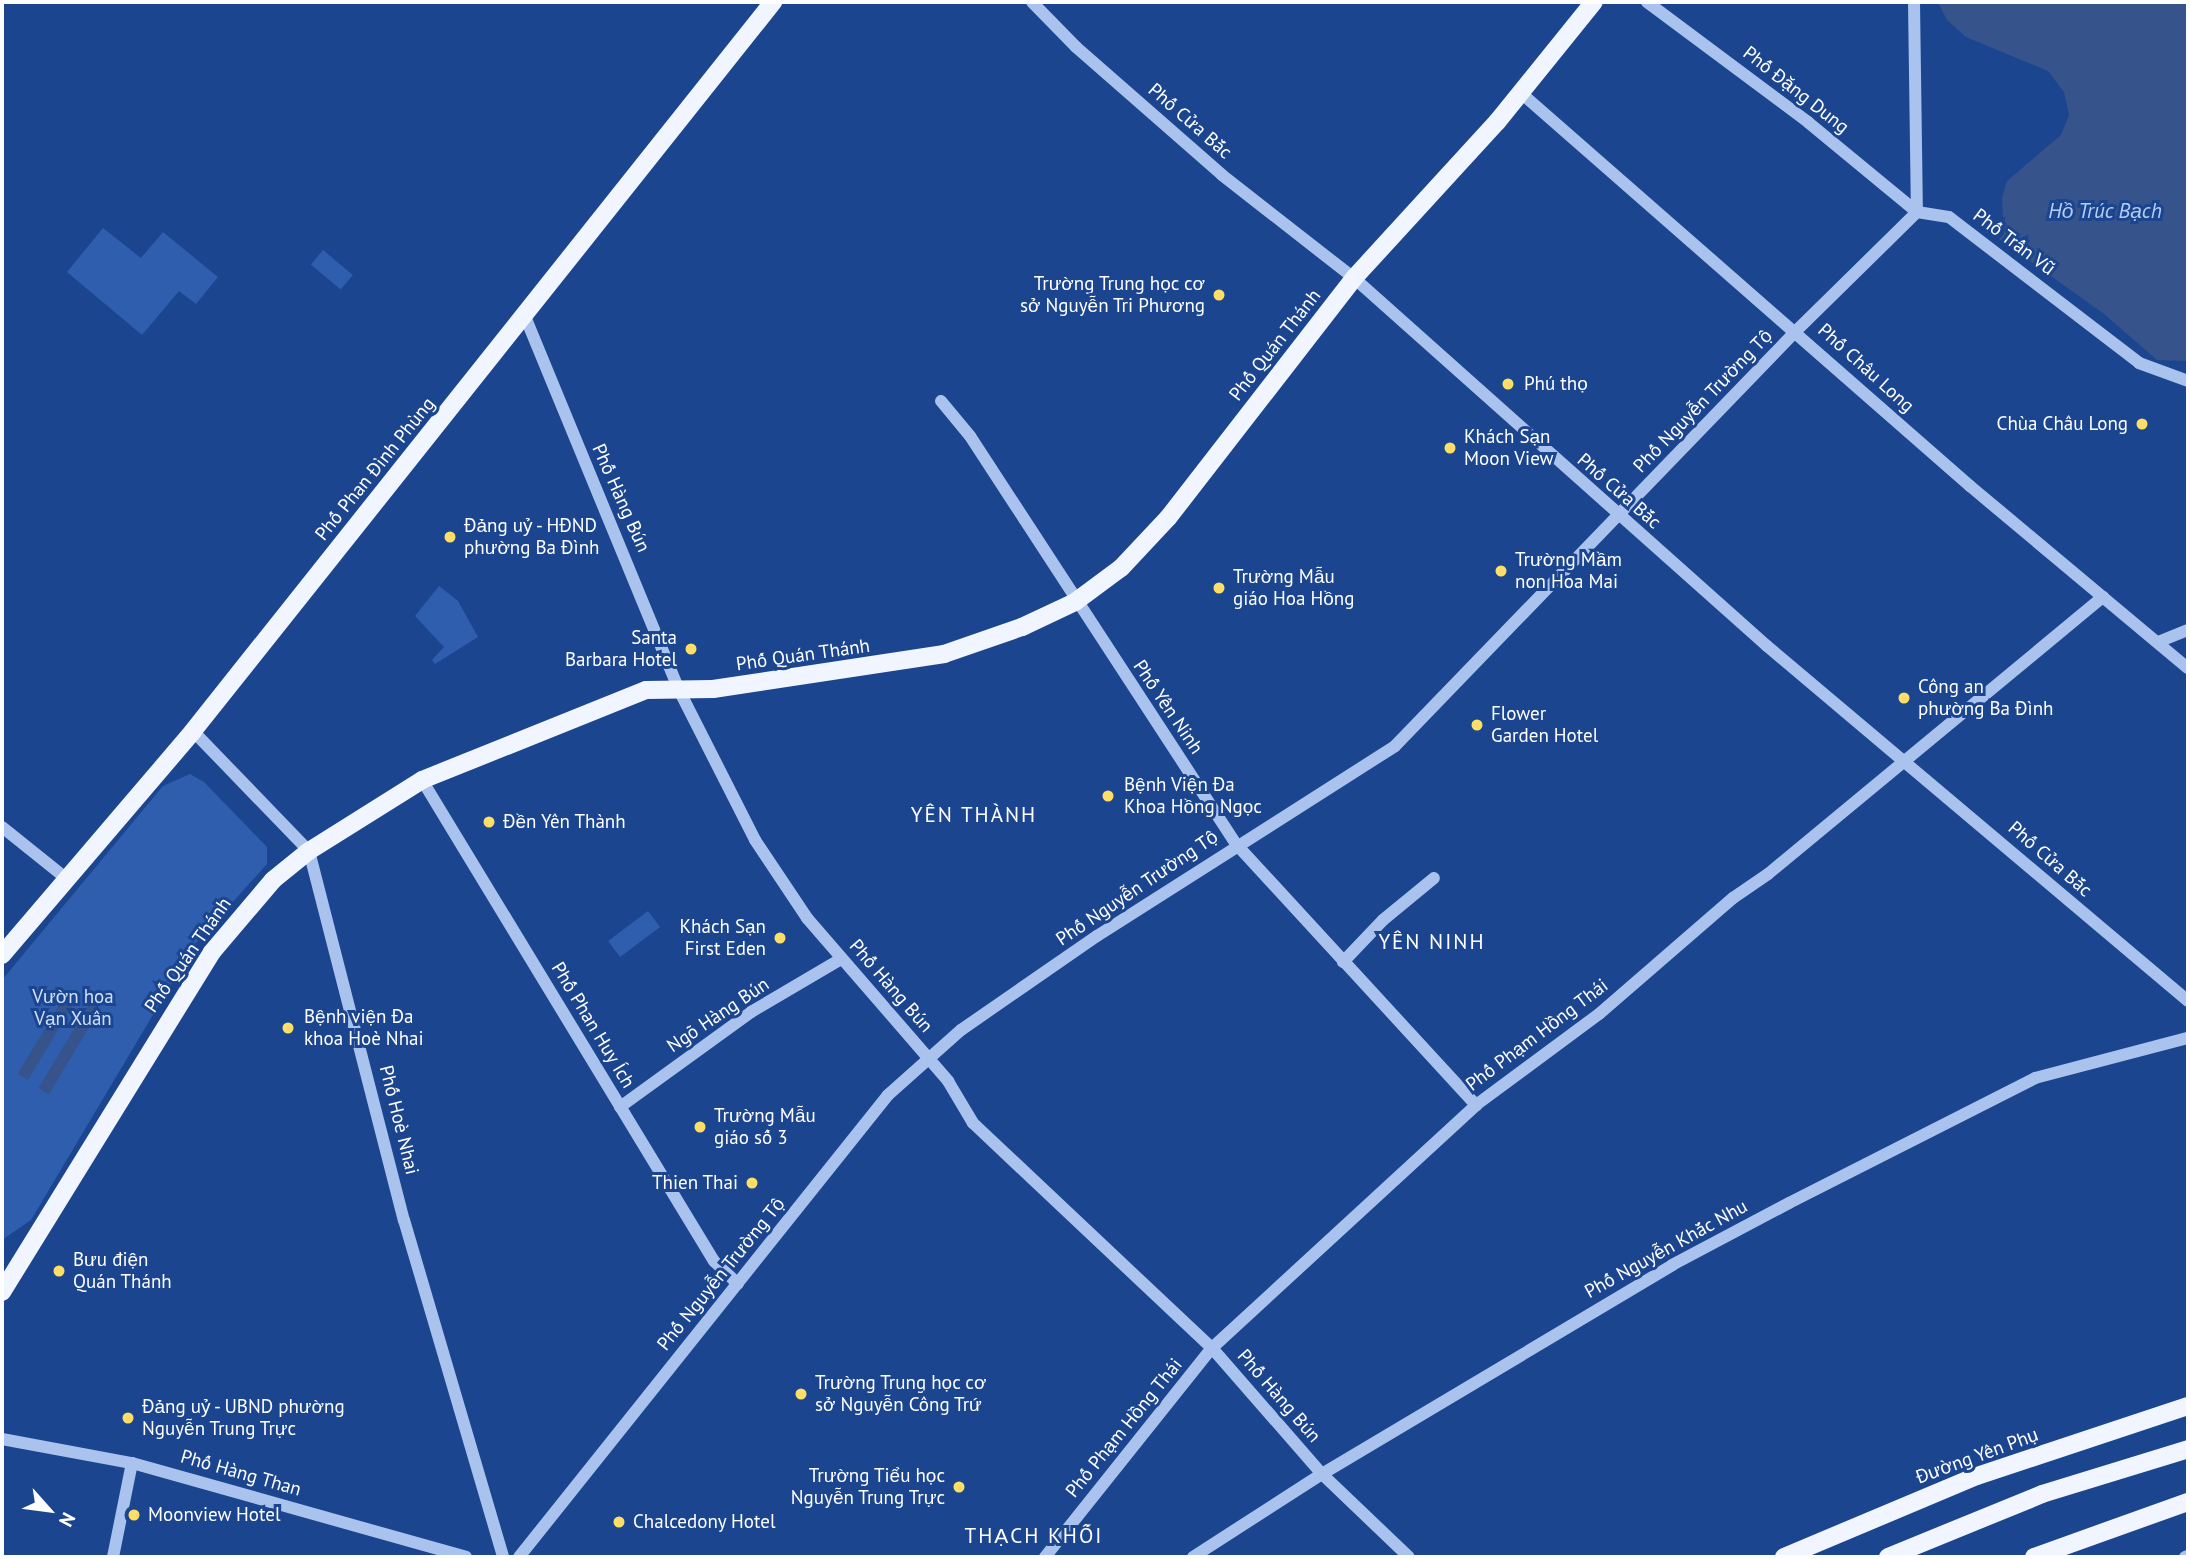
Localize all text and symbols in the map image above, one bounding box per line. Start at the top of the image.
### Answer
street label: Phố Đặng Dung [1738,41,1854,139]
street label: Phố Cửa Bắc [1144,79,1236,163]
water label: Hồ Trúc Bạch [2047,198,2163,224]
street label: Phố Trấn Vũ [1968,203,2060,281]
place label: Trường Trung học cơ sở Nguyễn Tri Phương [1023,273,1205,317]
street label: Phố Quán Thánh [1224,285,1326,405]
marker: Trường Trung học cơ sở Nguyễn Tri Phương [1211,287,1227,303]
street label: Phố Châu Long [1813,319,1919,417]
street label: Phố Nguyễn Trường Tộ [1629,325,1777,477]
place label: Phú thọ [1524,373,1589,395]
marker: Phú thọ [1498,374,1518,394]
street label: Phố Phan Đình Phùng [310,393,440,545]
place label: Chùa Châu Long [1997,413,2128,435]
marker: Chùa Châu Long [2134,416,2150,432]
place label: Khách Sạn Moon View [1464,426,1554,470]
street label: Phố Hàng Bún [587,440,655,556]
marker: Khách Sạn Moon View [1442,440,1458,456]
street label: Phố Cửa Bắc [1573,449,1665,533]
place label: Đảng uỷ - HĐND phường Ba Đình [464,515,600,559]
marker: Đảng uỷ - HĐND phường Ba Đình [442,529,458,545]
place label: Trường Mầm non Hoa Mai [1515,549,1620,593]
marker: Trường Mầm non Hoa Mai [1493,563,1509,579]
place label: Trường Mẫu giáo Hoa Hồng [1233,566,1355,610]
marker: Trường Mẫu giáo Hoa Hồng [1211,580,1227,596]
place label: Santa Barbara Hotel [565,627,677,671]
street label: Phố Quán Thánh [734,634,872,676]
marker: Santa Barbara Hotel [683,641,699,657]
street label: Phố Yên Ninh [1128,655,1208,759]
place label: Công an phường Ba Đình [1918,676,2051,720]
marker: Công an phường Ba Đình [1896,690,1912,706]
place label: Flower Garden Hotel [1491,703,1598,747]
marker: Flower Garden Hotel [1469,717,1485,733]
place label: Bệnh Viện Đa Khoa Hồng Ngọc [1124,774,1264,818]
marker: Bệnh Viện Đa Khoa Hồng Ngọc [1098,786,1118,806]
district label: YÊN THÀNH [912,802,1036,828]
place label: Đền Yên Thành [503,811,627,833]
marker: Đền Yên Thành [481,814,497,830]
street label: Phố Cửa Bắc [2004,817,2096,901]
street label: Phố Nguyễn Trường Tộ [1052,825,1222,951]
street label: Phố Quán Thánh [140,893,236,1017]
place label: Khách Sạn First Eden [679,916,766,960]
district label: YÊN NINH [1379,929,1485,955]
marker: Khách Sạn First Eden [772,930,788,946]
street label: Phố Hàng Bún [844,935,938,1037]
street label: Phố Phan Huy Ích [546,958,640,1092]
street label: Ngõ Hàng Bún [663,973,773,1057]
street label: Phố Phạm Hồng Thái [1461,974,1613,1096]
park label: Vườn hoa Vạn Xuân [33,986,113,1030]
place label: Bệnh viện Đa khoa Hoè Nhai [304,1006,424,1050]
marker: Bệnh viện Đa khoa Hoè Nhai [278,1018,298,1038]
street label: Phố Hoè Nhai [374,1063,424,1177]
place label: Trường Mẫu giáo số 3 [714,1105,814,1149]
marker: Trường Mẫu giáo số 3 [692,1119,708,1135]
place label: Thien Thai [651,1172,738,1194]
marker: Thien Thai [744,1175,760,1191]
street label: Phố Nguyễn Trường Tộ [652,1193,790,1355]
street label: Phố Nguyễn Khắc Nhu [1581,1195,1751,1303]
place label: Bưu điện Quán Thánh [73,1249,172,1293]
marker: Bưu điện Quán Thánh [51,1263,67,1279]
street label: Phố Hàng Bún [1232,1345,1326,1447]
street label: Phố Phạm Hồng Thái [1060,1353,1188,1503]
place label: Trường Trung học cơ sở Nguyễn Công Trứ [815,1372,985,1416]
marker: Trường Trung học cơ sở Nguyễn Công Trứ [793,1386,809,1402]
place label: Đảng uỷ - UBND phường Nguyễn Trung Trực [142,1396,346,1440]
marker: Đảng uỷ - UBND phường Nguyễn Trung Trực [120,1410,136,1426]
street label: Đường Yên Phụ [1913,1423,2041,1489]
street label: Phố Hàng Than [178,1445,304,1501]
place label: Trường Tiểu học Nguyễn Trung Trực [791,1465,945,1509]
north arrow [14,1475,84,1545]
marker: Trường Tiểu học Nguyễn Trung Trực [951,1479,967,1495]
place label: Moonview Hotel [148,1504,281,1526]
marker: Moonview Hotel [126,1507,142,1523]
text: N [54,1509,81,1531]
place label: Chalcedony Hotel [633,1511,776,1533]
marker: Chalcedony Hotel [611,1514,627,1530]
district label: THẠCH KHỐI [966,1523,1102,1549]

